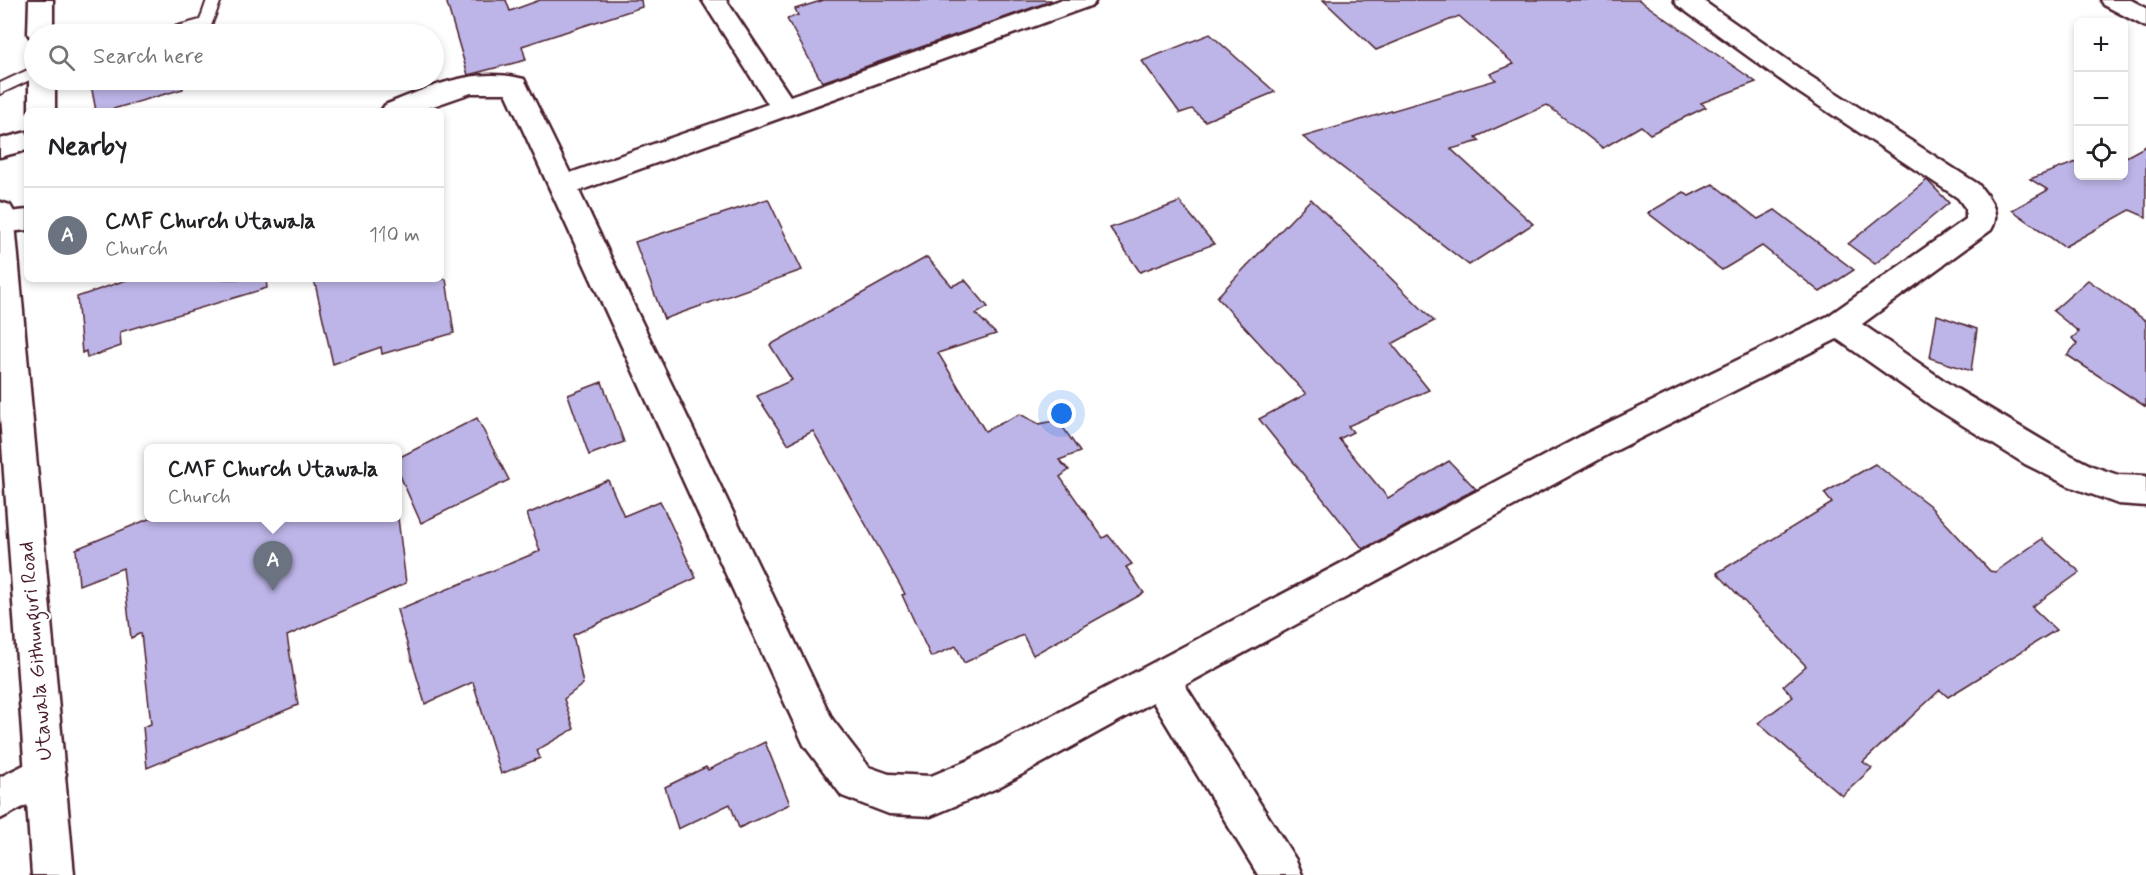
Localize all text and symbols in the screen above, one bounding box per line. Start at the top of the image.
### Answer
map controls [2074,18,2128,180]
button: + [2074,18,2128,72]
search box [24,24,444,90]
icon: search [45,41,78,74]
text: Search here [93,43,204,71]
button: − [2074,72,2128,126]
button: locate [2074,126,2128,180]
text: Nearby [48,130,127,164]
text: CMF Church Utawala [105,208,316,236]
text: A [61,222,74,249]
text: 110 m [369,222,420,249]
text: Church [105,236,168,263]
your location [1047,399,1076,428]
popup [144,444,402,522]
text: CMF Church Utawala [168,456,378,484]
text: Church [168,484,231,511]
street label: Utawala Githunguri Road [12,540,62,762]
pin: A [254,542,292,591]

